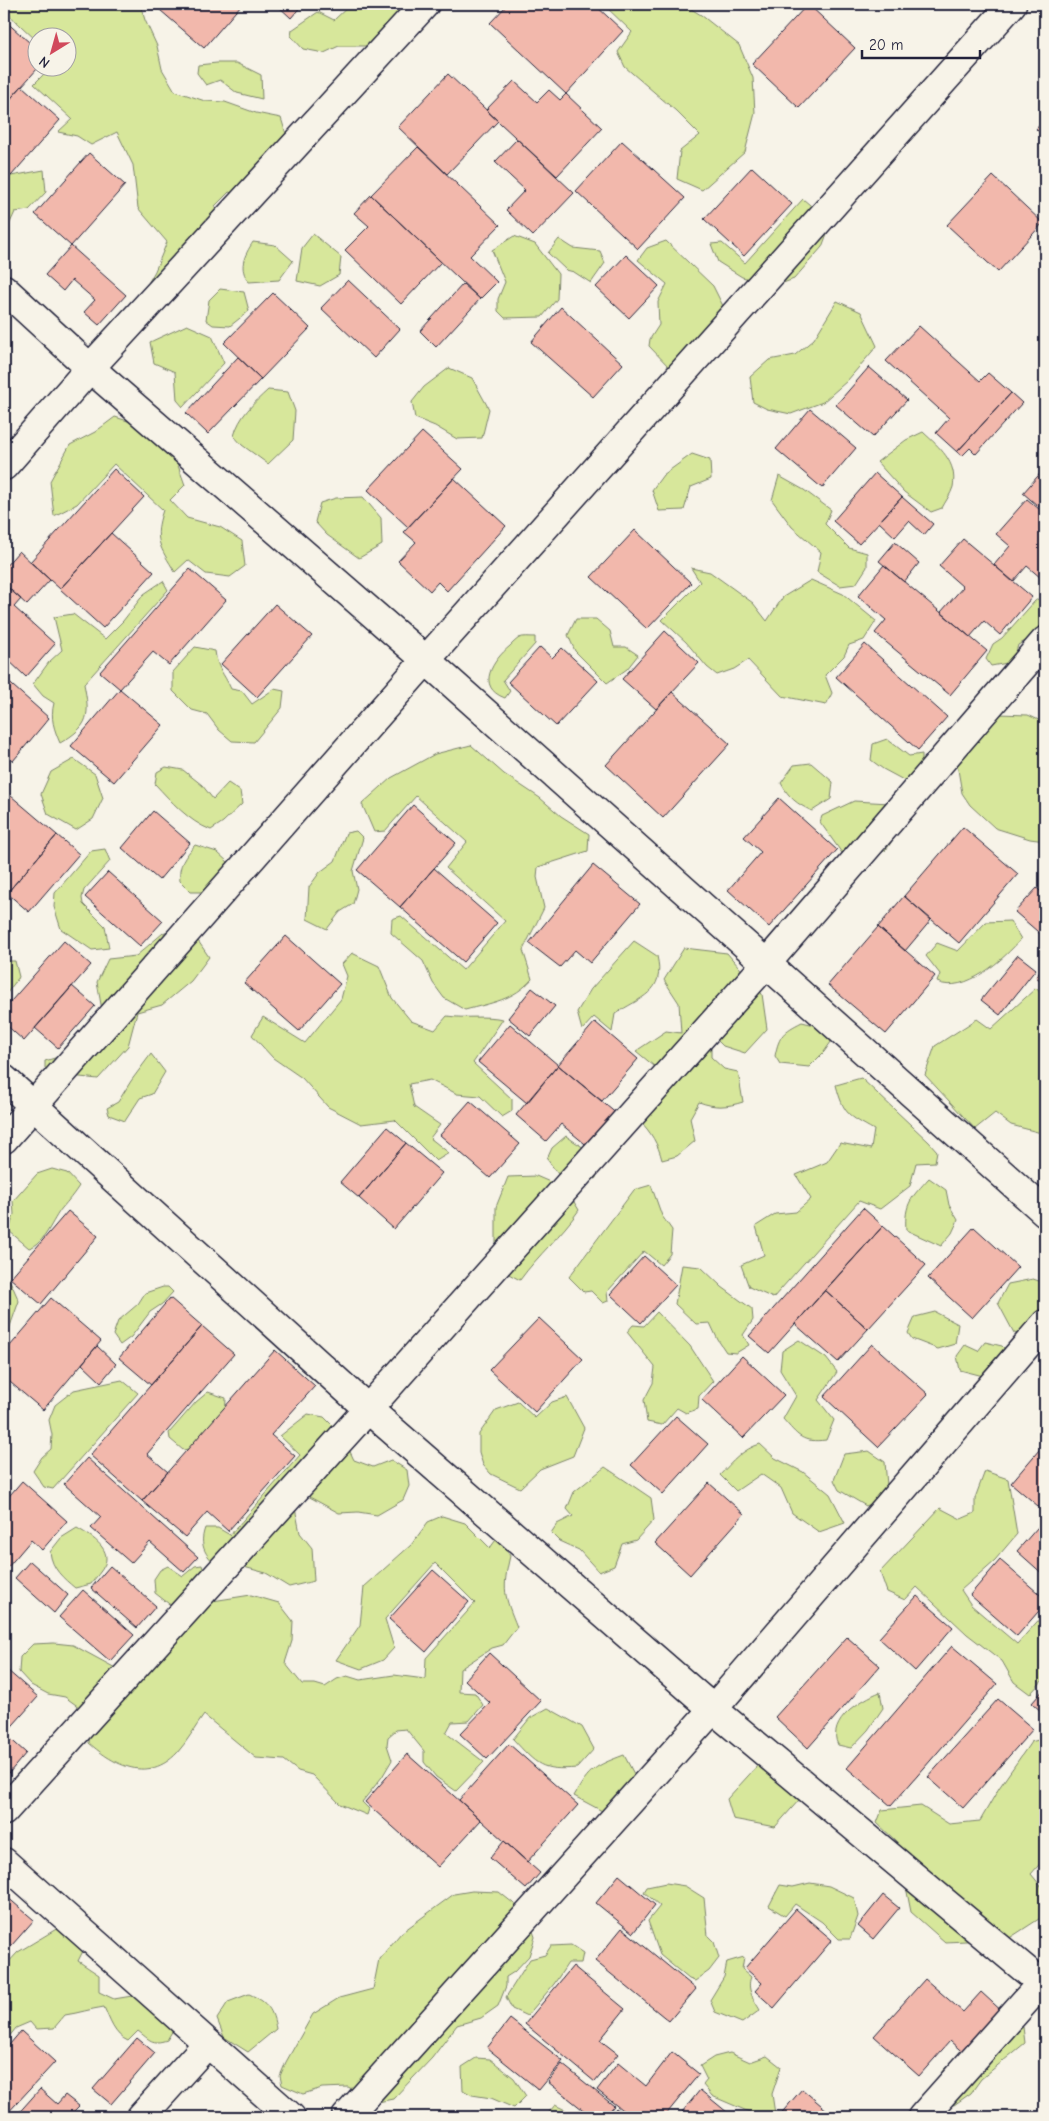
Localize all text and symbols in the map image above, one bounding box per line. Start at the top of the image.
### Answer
north arrow [28,28,78,78]
scale bar [862,28,979,60]
text: 20 m [869,36,903,54]
text: N [36,52,53,72]

